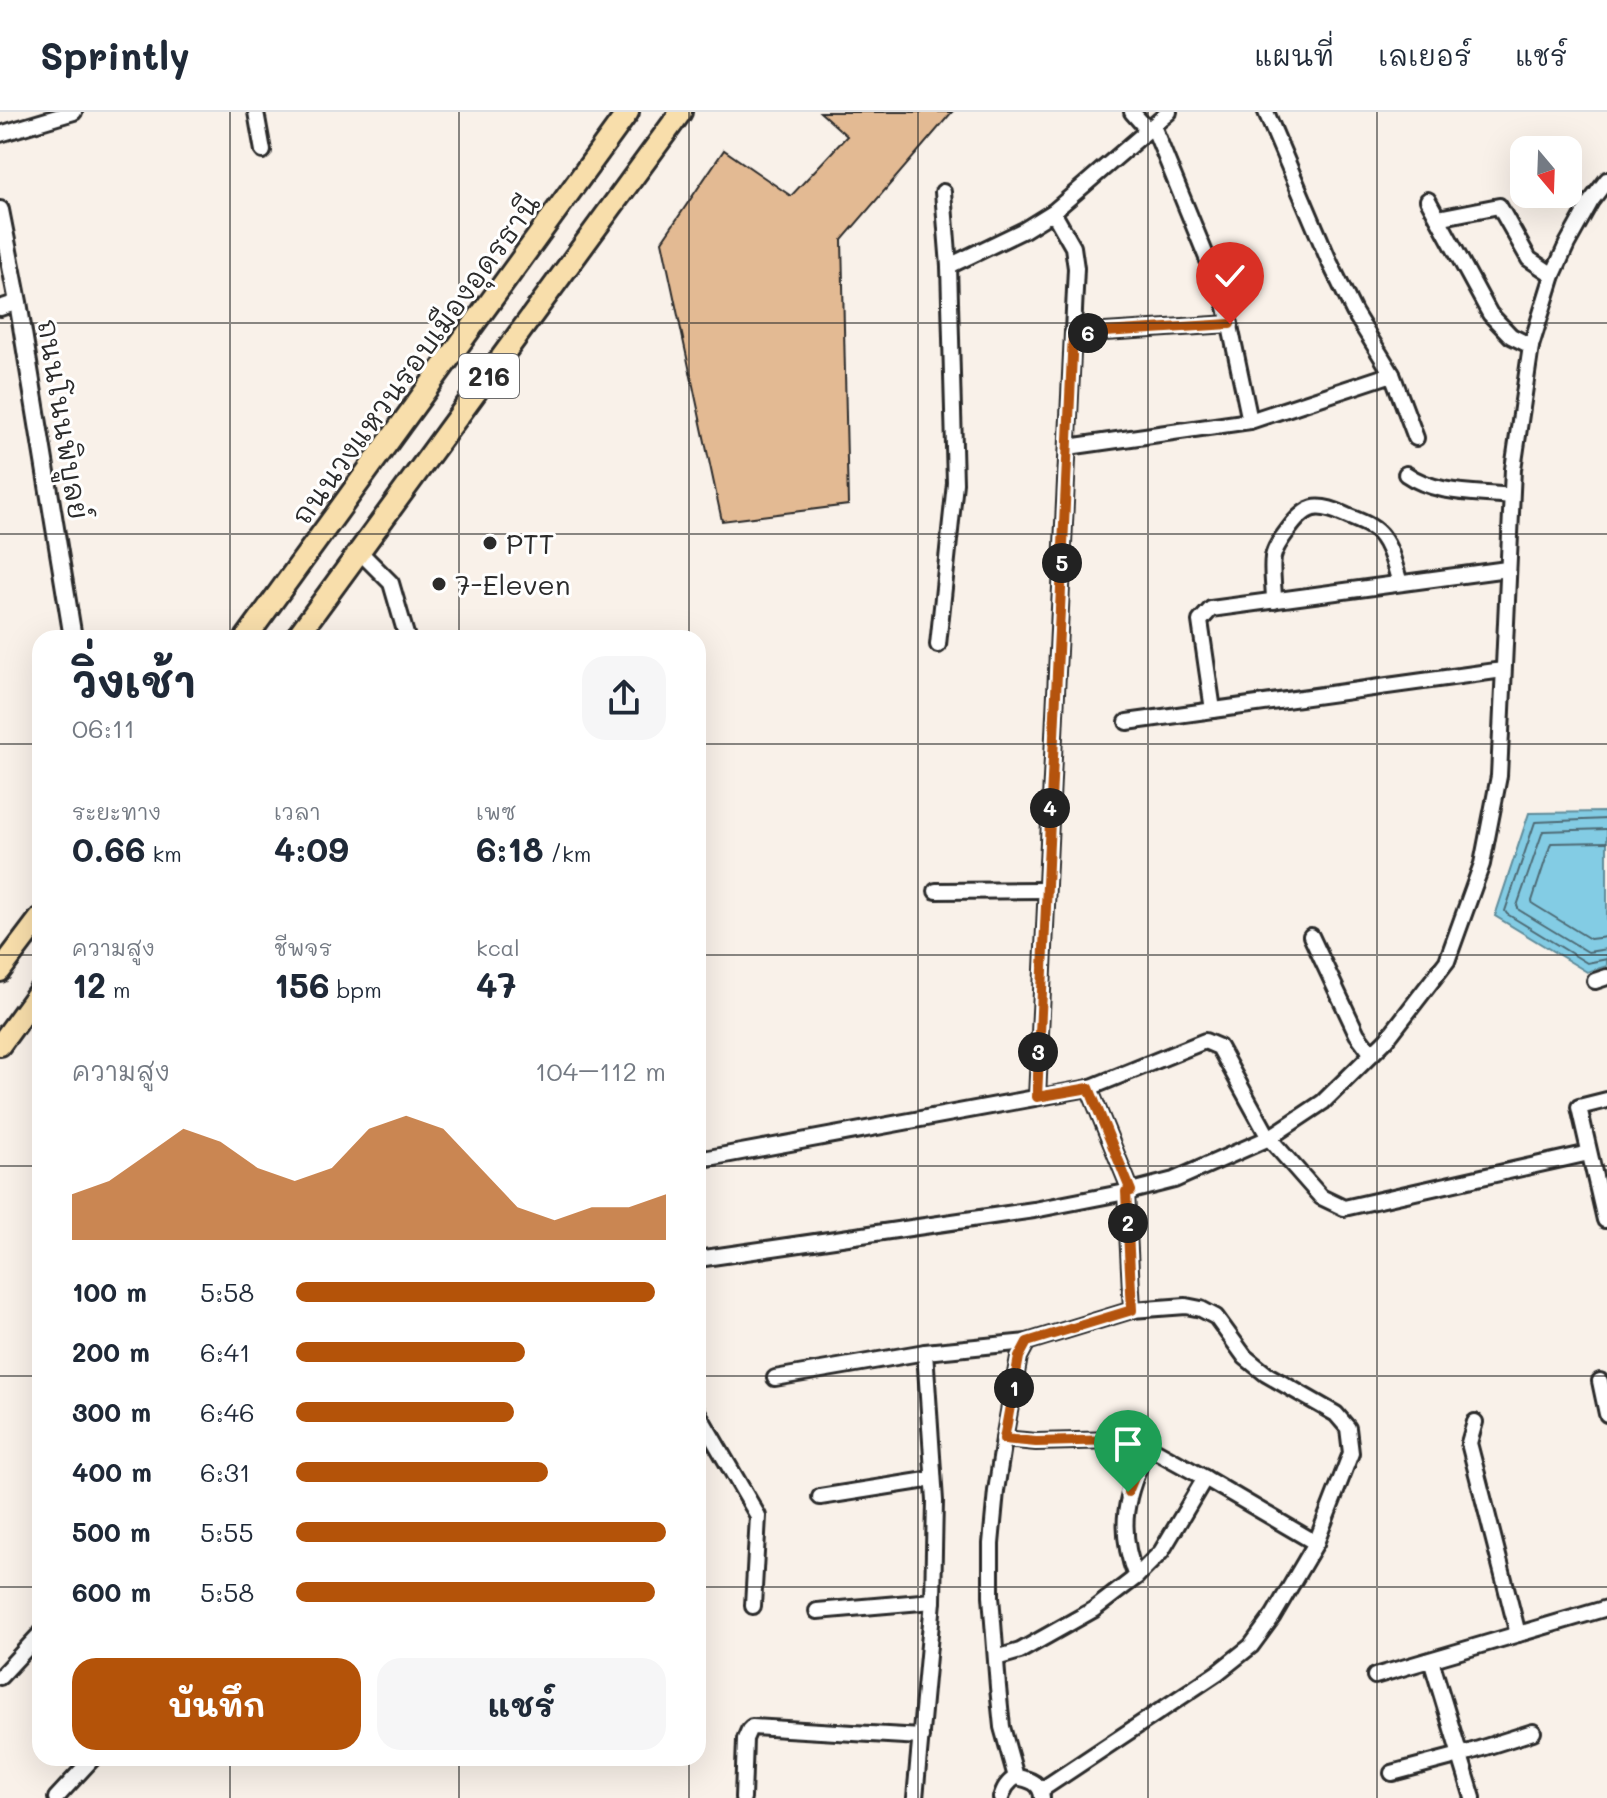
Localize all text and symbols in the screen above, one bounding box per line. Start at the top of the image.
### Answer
text: Sprintly [40,30,190,80]
text: แผนที่ [1255,37,1334,73]
text: เลเยอร์ [1378,37,1471,73]
text: แชร์ [1515,37,1567,73]
north arrow [1510,136,1582,208]
map controls [1510,136,1582,208]
street label: ถนนวงแหวนรอบเมืองอุดรธานี [283,186,551,535]
pin [1196,242,1264,324]
icon: check [1208,254,1252,298]
pin: 6 [1068,313,1108,353]
street label: ถนนโนนพิบูลย์ [25,316,98,523]
text: 6 [1081,318,1095,347]
road number: 216 [459,354,519,398]
place label: PTT [506,525,554,561]
marker: PTT [481,534,499,552]
pin: 5 [1042,543,1082,583]
text: 5 [1056,548,1068,577]
place label: 7-Eleven [455,566,570,602]
marker: 7-Eleven [430,575,448,593]
text: วิ่งเช้า [72,652,196,709]
button: share [582,656,666,740]
text: 06:11 [72,711,135,745]
pin: 4 [1030,788,1070,828]
text: 4 [1043,793,1057,822]
text: ระยะทาง [72,797,161,826]
text: เวลา [274,797,321,826]
text: เพซ [476,797,516,826]
text: 0.66 [72,826,145,871]
text: 4:09 [274,826,349,871]
text: 6:18 [476,826,544,871]
text: km [145,839,182,868]
text: /km [544,839,591,868]
text: ความสูง [72,933,155,962]
text: ชีพจร [274,933,332,962]
text: kcal [476,933,520,962]
text: 12 [72,962,106,1007]
text: 156 [274,962,330,1007]
text: 47 [476,962,517,1007]
text: m [106,975,131,1004]
text: bpm [330,975,382,1004]
pin: 3 [1018,1032,1058,1072]
text: 3 [1031,1037,1045,1066]
text: ความสูง [72,1054,170,1088]
text: 104–112 m [535,1054,666,1088]
pin: 2 [1108,1203,1148,1243]
text: 2 [1122,1208,1134,1237]
text: 100 m [72,1275,147,1309]
text: 5:58 [200,1275,254,1309]
text: 200 m [72,1335,150,1369]
text: 6:41 [200,1335,251,1369]
pin: 1 [994,1368,1034,1408]
text: 1 [1009,1373,1019,1402]
text: 300 m [72,1395,151,1429]
text: 6:46 [200,1395,255,1429]
pin [1094,1410,1162,1492]
icon: arrive [1106,1422,1150,1466]
text: 400 m [72,1455,152,1489]
text: 6:31 [200,1455,251,1489]
text: 500 m [72,1515,151,1549]
text: 5:55 [200,1515,254,1549]
text: 600 m [72,1575,151,1609]
text: 5:58 [200,1575,254,1609]
button: บันทึก [72,1658,361,1750]
button: แชร์ [377,1658,666,1750]

